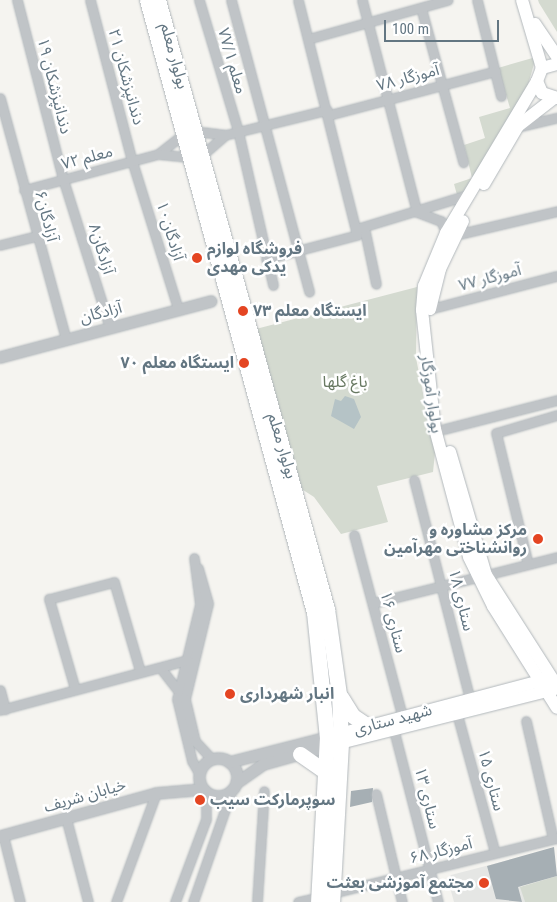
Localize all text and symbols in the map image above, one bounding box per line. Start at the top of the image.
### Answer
scale bar [387,10,502,42]
text: 100 m [392,20,429,38]
street label: بولوار معلم [156,21,192,91]
street label: معلم ۷۷/۱ [213,26,251,96]
street label: دندانپزشکان ۲۱ [104,27,148,127]
street label: دندانپزشکان ۱۹ [33,36,75,136]
street label: آموزگار ۷۸ [375,60,441,96]
street label: معلم ۷۲ [59,142,115,174]
street label: آزادگان۶ [30,188,62,244]
street label: آزادگان۱۰ [152,199,188,263]
street label: آزادگان۸ [84,221,118,277]
place label: فروشگاه لوازم یدکی مهدی [207,239,302,277]
marker: فروشگاه لوازم یدکی مهدی [191,252,203,264]
street label: ۷۷ آموزگار [457,260,523,296]
street label: آزادگان [78,298,124,328]
place label: ایستگاه معلم ۷۳ [253,301,367,321]
marker: ایستگاه معلم ۷۳ [237,305,249,317]
place label: ایستگاه معلم ۷۰ [120,353,234,373]
street label: بولوار آموزگار [416,354,446,434]
marker: ایستگاه معلم ۷۰ [238,357,250,369]
park label: باغ گلها [323,372,367,392]
street label: بولوار معلم [263,411,301,481]
place label: مرکز مشاوره و روانشناختی مهرآمین [384,520,527,558]
marker: مرکز مشاوره و روانشناختی مهرآمین [531,532,545,546]
street label: ستاری ۱۸ [444,567,478,633]
street label: ستاری ۱۶ [376,589,410,655]
place label: انبار شهرداری [240,684,334,704]
marker: انبار شهرداری [224,688,236,700]
street label: شهید ستاری [352,700,434,740]
street label: ستاری ۱۵ [474,747,508,813]
street label: ستاری ۱۳ [410,765,444,831]
street label: خیابان شریف [42,775,128,817]
place label: سوپرمارکت سیب [210,790,335,810]
marker: سوپرمارکت سیب [194,794,206,806]
street label: آموزگار ۶۸ [408,834,474,868]
place label: مجتمع آموزشی بعثت [326,873,474,893]
marker: مجتمع آموزشی بعثت [478,877,490,889]

